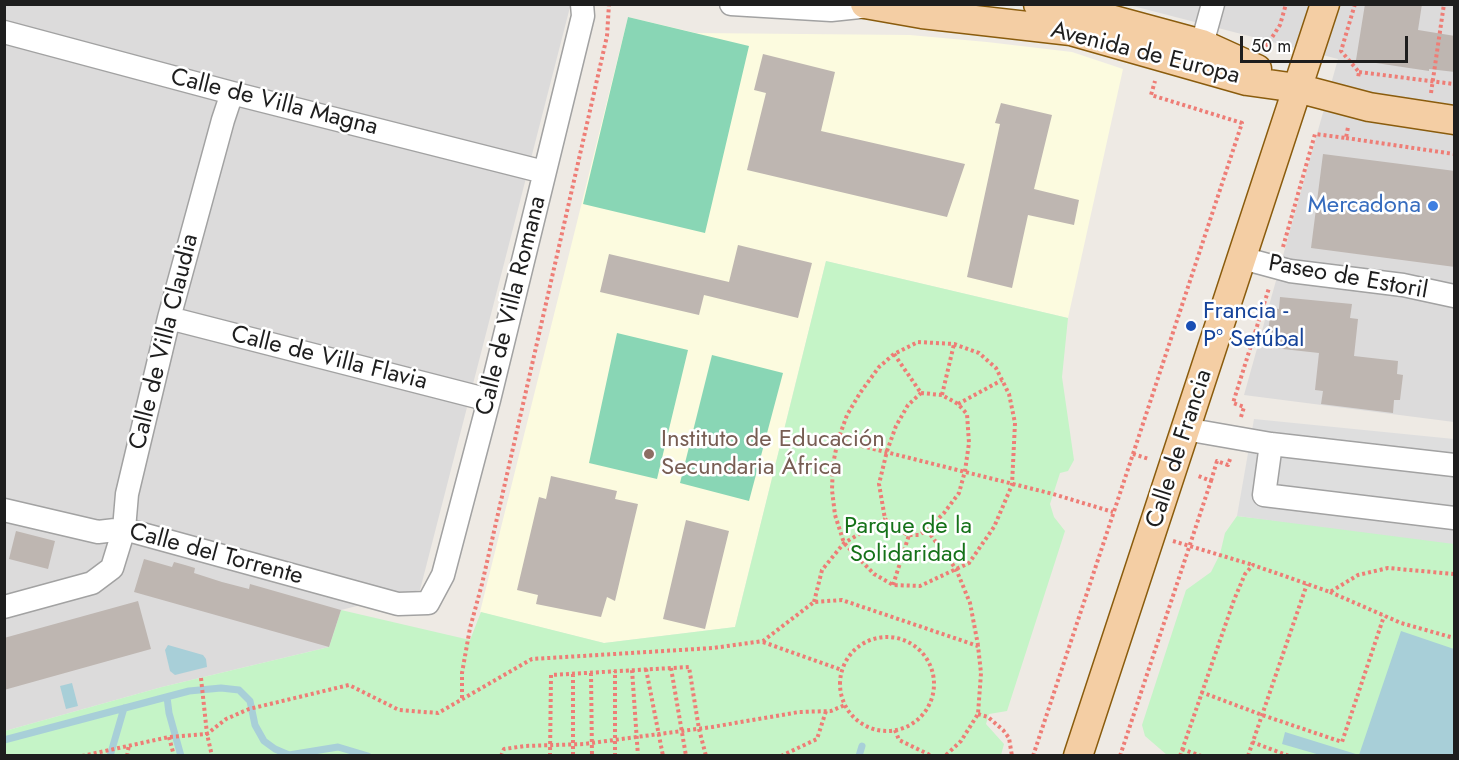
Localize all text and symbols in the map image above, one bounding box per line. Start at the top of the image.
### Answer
street label: Avenida de Europa [1048,17,1242,91]
scale bar [1243,24,1411,62]
text: 50 m [1251,33,1291,59]
street label: Calle de Villa Magna [167,63,381,143]
place label: Mercadona [1307,192,1421,220]
street label: Calle de Villa Romana [471,194,553,418]
marker: Mercadona [1426,199,1440,213]
street label: Calle de Villa Claudia [124,231,206,453]
street label: Paseo de Estoril [1266,250,1430,306]
place label: Francia - Pº Setúbal [1203,298,1305,354]
marker: Francia - Pº Setúbal [1184,319,1198,333]
street label: Calle de Villa Flavia [228,321,430,397]
street label: Calle de Francia [1141,366,1219,532]
place label: Instituto de Educación Secundaria África [661,426,885,482]
marker: Instituto de Educación Secundaria África [642,447,656,461]
park label: Parque de la Solidaridad [844,513,972,569]
street label: Calle del Torrente [126,518,306,592]

